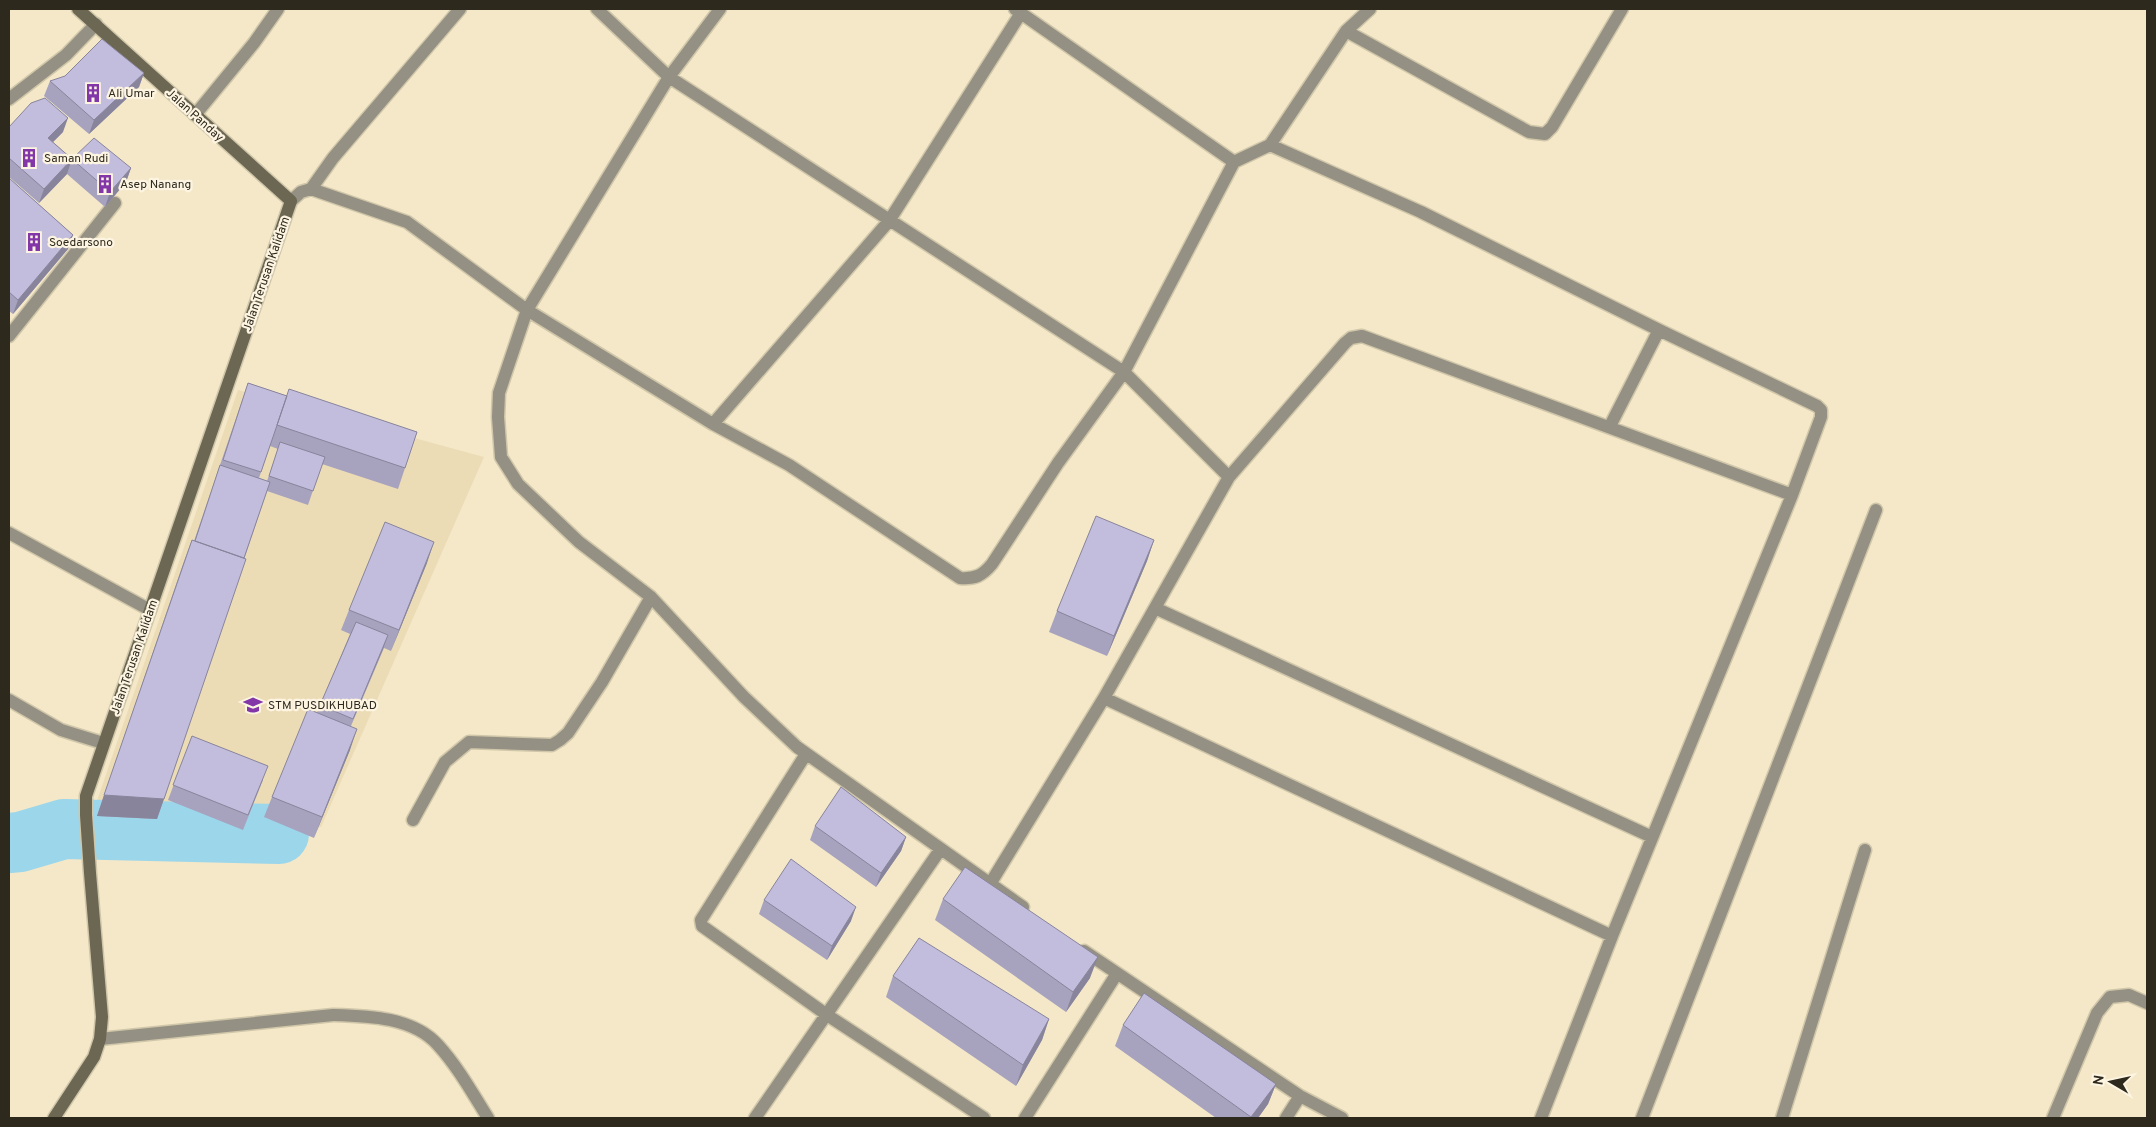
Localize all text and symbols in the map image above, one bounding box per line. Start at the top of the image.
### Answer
building icon: Ali Umar [82,82,104,104]
place label: Ali Umar [108,86,155,102]
street label: Jalan Panday [162,86,227,146]
building icon: Saman Rudi [18,147,40,169]
place label: Saman Rudi [44,151,108,167]
building icon: Asep Nanang [94,173,116,195]
place label: Asep Nanang [120,177,191,193]
street label: Jalan Terusan Kalidam [240,215,294,334]
building icon: Soedarsono [23,231,45,253]
place label: Soedarsono [49,235,113,251]
street label: Jalan Terusan Kalidam [108,598,162,717]
school or university icon: STM PUSDIKHUBAD [242,694,264,716]
place label: STM PUSDIKHUBAD [268,698,377,714]
north arrow [2086,1057,2136,1107]
text: N [2090,1074,2109,1087]

